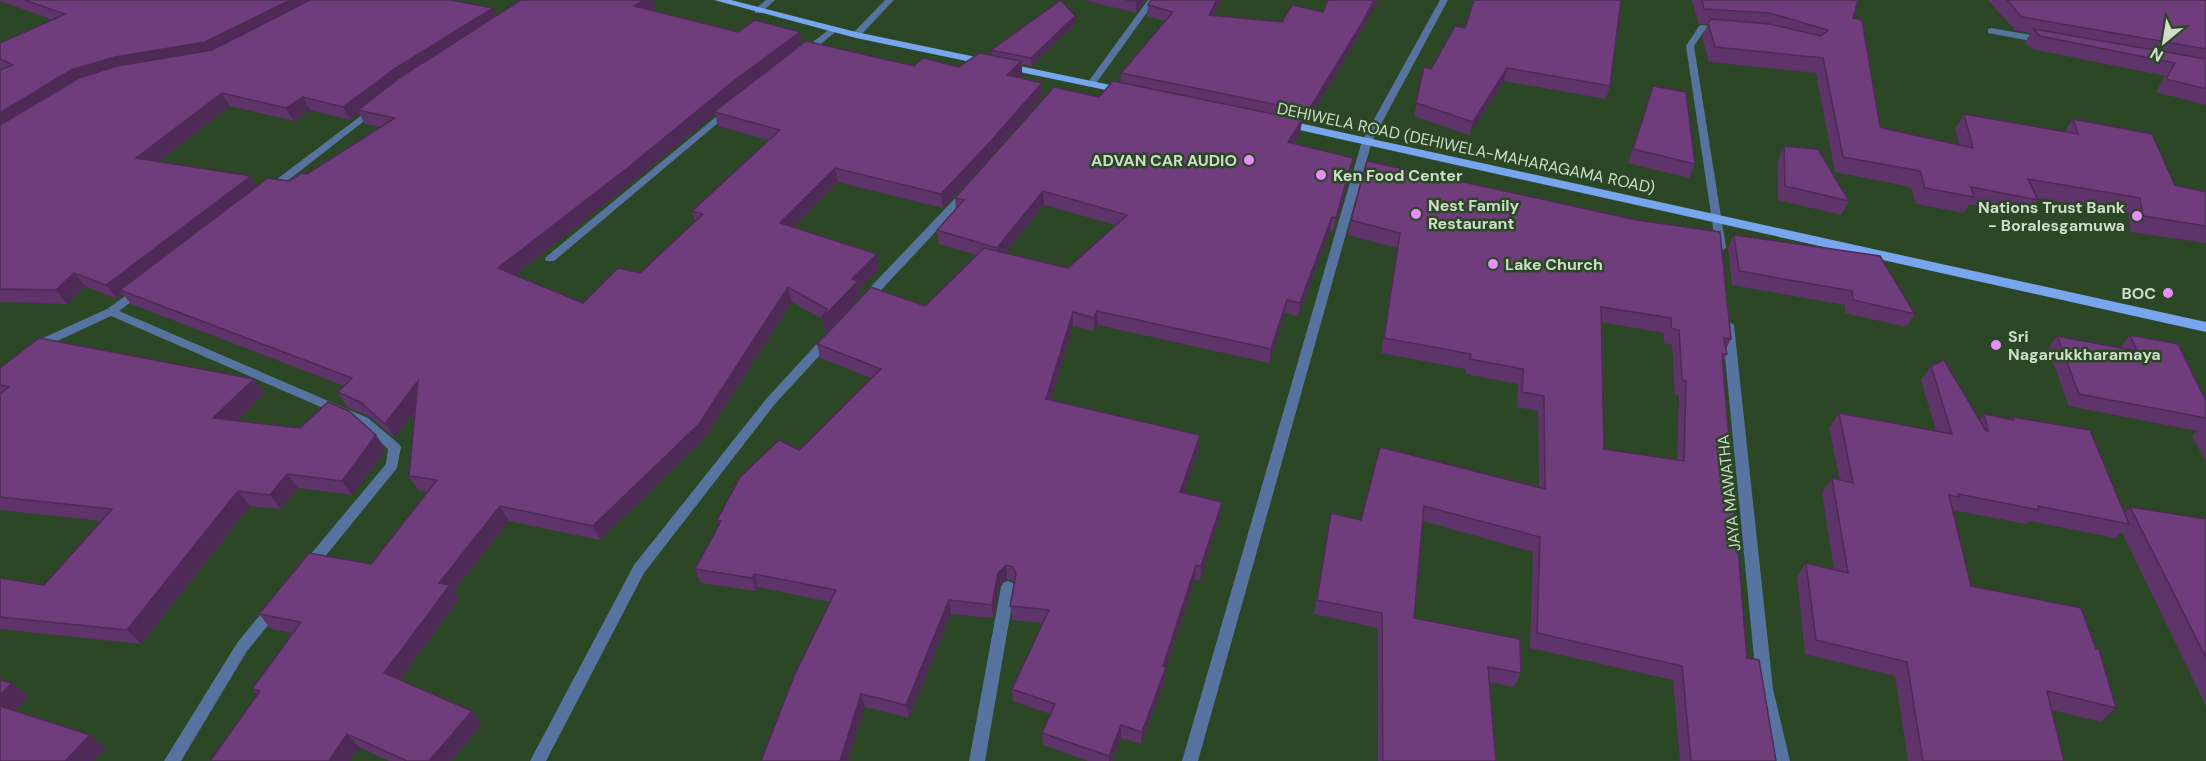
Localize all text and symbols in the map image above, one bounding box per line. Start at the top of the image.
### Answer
north arrow [2134,12,2194,72]
text: N [2146,43,2167,67]
street label: DEHIWELA ROAD (DEHIWELA-MAHARAGAMA ROAD) [1275,98,1657,198]
place label: ADVAN CAR AUDIO [1091,150,1237,171]
marker: ADVAN CAR AUDIO [1242,153,1256,167]
place label: Ken Food Center [1333,165,1463,186]
marker: Ken Food Center [1314,168,1328,182]
place label: Nest Family Restaurant [1428,195,1520,234]
place label: Nations Trust Bank - Boralesgamuwa [1978,197,2126,236]
marker: Nest Family Restaurant [1409,207,1423,221]
marker: Nations Trust Bank - Boralesgamuwa [2130,209,2144,223]
place label: Lake Church [1505,254,1603,275]
marker: Lake Church [1486,257,1500,271]
place label: BOC [2121,283,2156,304]
marker: BOC [2161,286,2175,300]
place label: Sri Nagarukkharamaya [2008,326,2161,365]
marker: Sri Nagarukkharamaya [1989,338,2003,352]
street label: JAYA MAWATHA [1712,433,1746,552]

